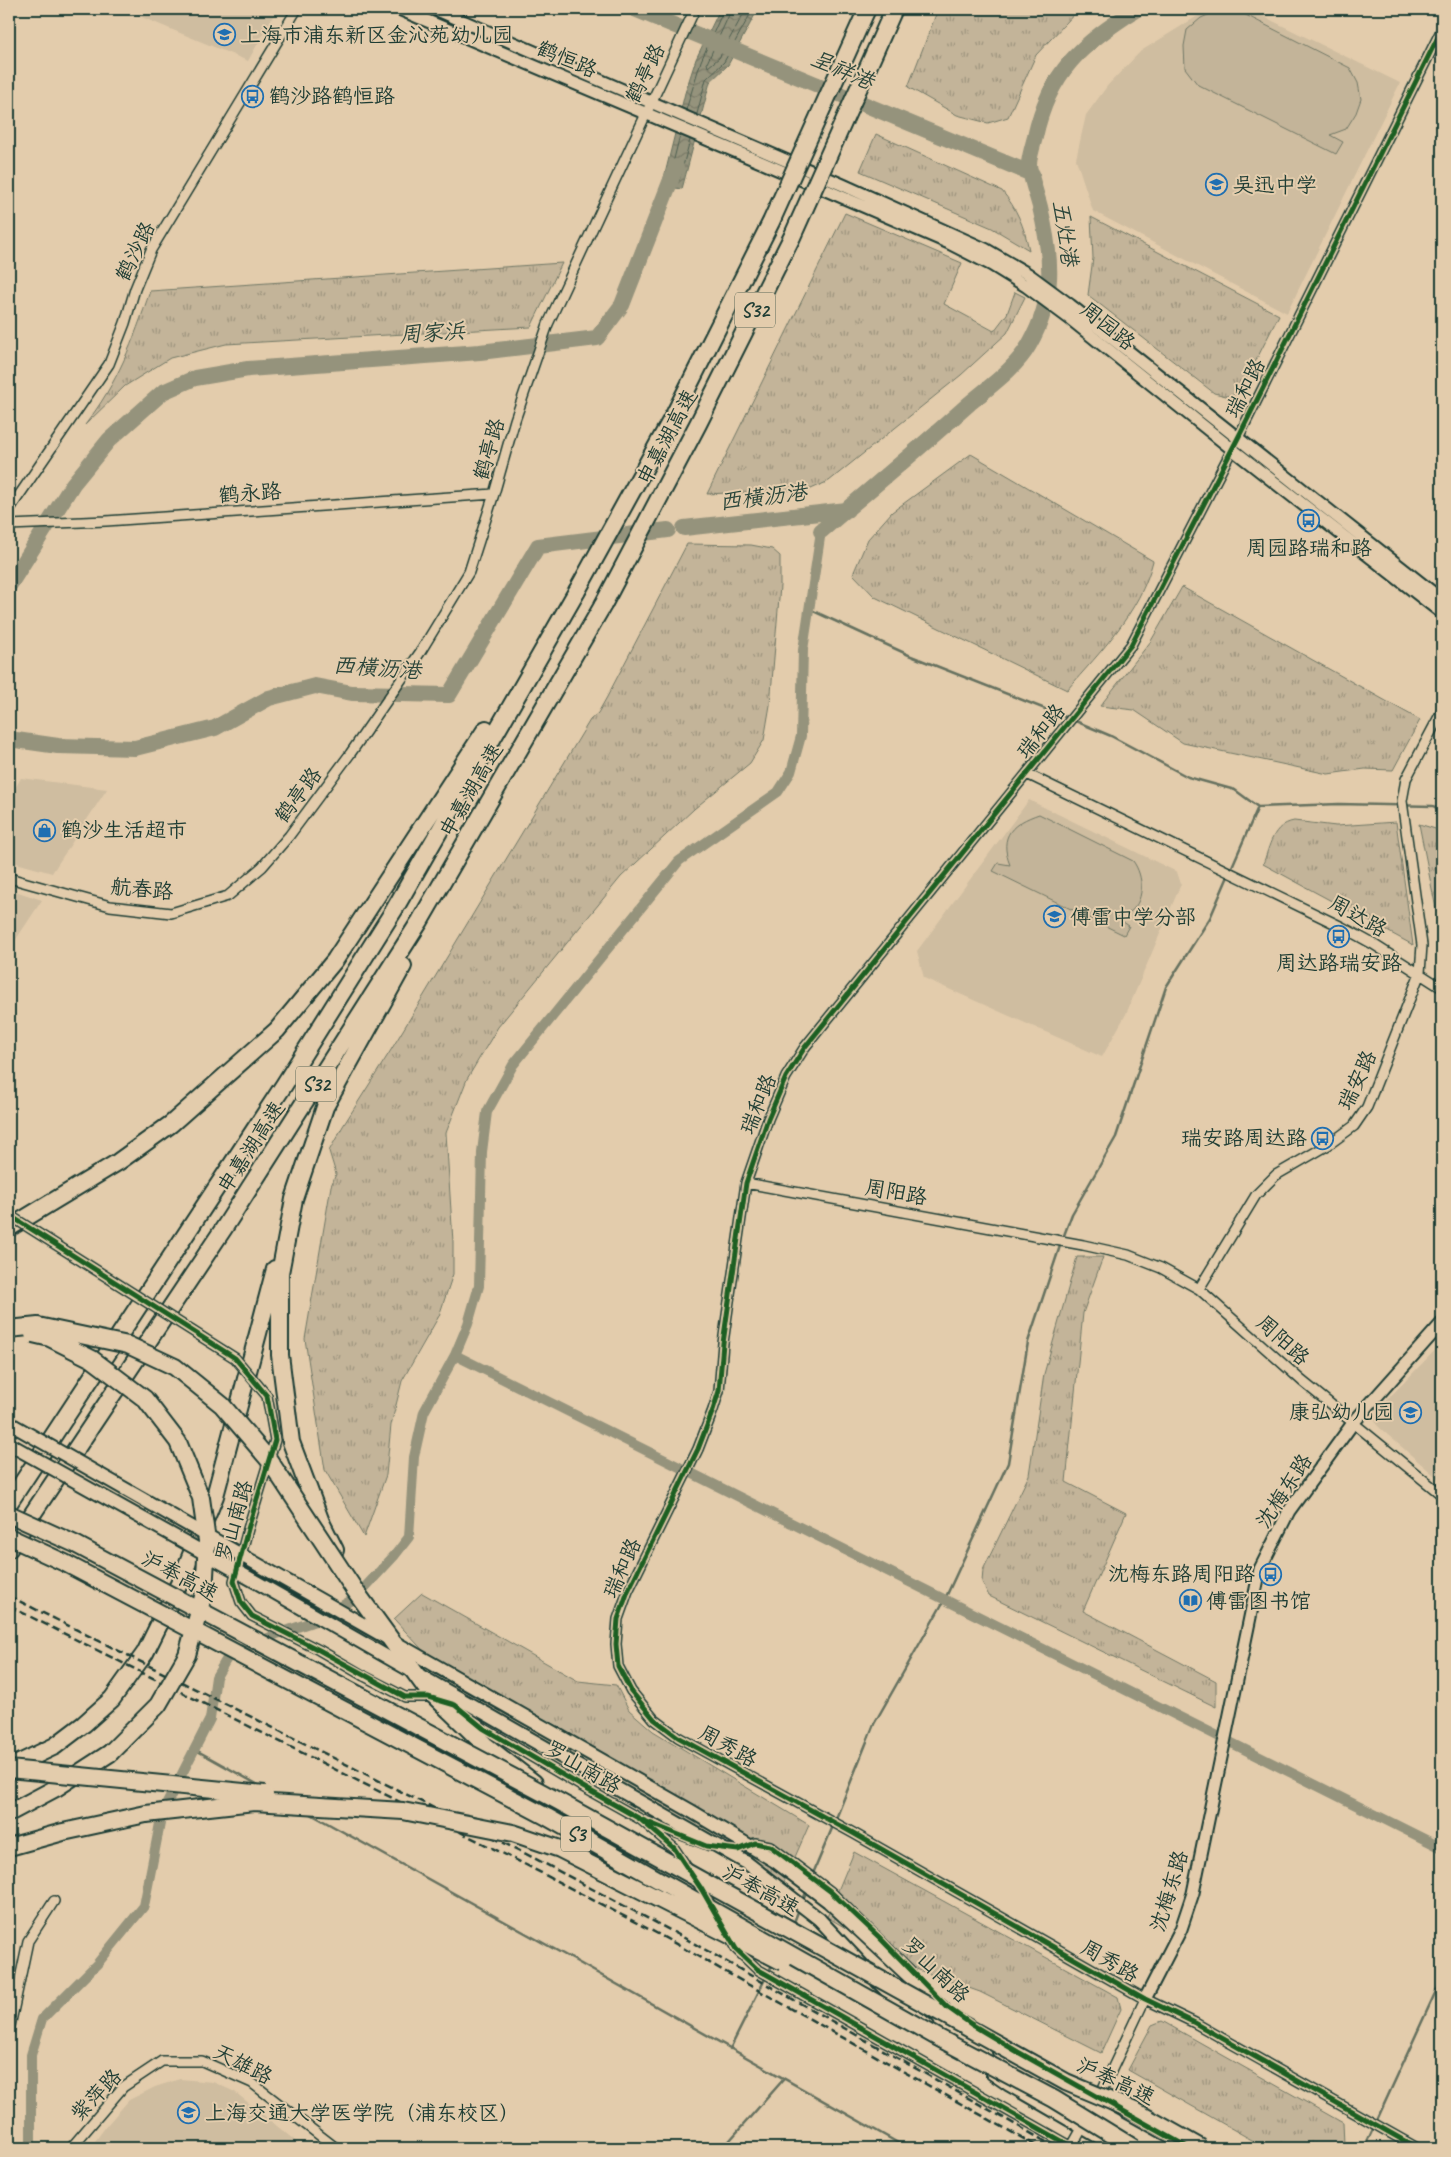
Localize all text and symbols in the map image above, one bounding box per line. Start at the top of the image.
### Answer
place label: 上海市浦东新区金沁苑幼儿园 [240,22,513,48]
school or university icon: 上海市浦东新区金沁苑幼儿园 [212,23,236,47]
street label: 鹤恒路 [533,35,601,83]
street label: 鹤亭路 [620,39,670,107]
water label: 呈祥港 [806,44,880,97]
place label: 鹤沙路鹤恒路 [269,83,395,109]
bus stop icon: 鹤沙路鹤恒路 [241,84,265,108]
place label: 吴迅中学 [1233,172,1317,198]
school or university icon: 吴迅中学 [1205,173,1229,197]
water label: 五灶港 [1046,198,1084,270]
street label: 鹤沙路 [110,217,160,285]
road number: S32 [735,292,775,328]
street label: 周园路 [1075,296,1141,356]
water label: 周家浜 [398,317,467,349]
street label: 瑞和路 [1219,354,1271,422]
street label: 申嘉湖高速 [631,385,703,489]
street label: 鹤亭路 [468,415,510,483]
water label: 西横沥港 [718,477,810,516]
street label: 鹤永路 [218,478,282,508]
bus stop icon: 周园路瑞和路 [1297,509,1321,533]
place label: 周园路瑞和路 [1246,535,1372,561]
water label: 西横沥港 [332,651,424,685]
street label: 瑞和路 [1011,698,1071,764]
street label: 申嘉湖高速 [433,738,509,842]
street label: 鹤亭路 [269,762,327,828]
place label: 鹤沙生活超市 [61,817,187,843]
shop icon: 鹤沙生活超市 [33,818,57,842]
street label: 航春路 [109,873,175,905]
street label: 周达路 [1324,889,1392,943]
place label: 傅雷中学分部 [1070,904,1196,930]
school or university icon: 傅雷中学分部 [1042,905,1066,929]
bus stop icon: 周达路瑞安路 [1327,924,1351,948]
place label: 周达路瑞安路 [1276,950,1402,976]
street label: 瑞安路 [1332,1046,1382,1114]
road number: S32 [296,1066,336,1102]
street label: 瑞和路 [734,1070,782,1138]
street label: 申嘉湖高速 [212,1096,290,1198]
place label: 瑞安路周达路 [1181,1125,1307,1151]
bus stop icon: 瑞安路周达路 [1311,1126,1335,1150]
street label: 周阳路 [863,1174,929,1210]
street label: 周阳路 [1251,1309,1315,1371]
place label: 康弘幼儿园 [1289,1399,1394,1425]
school or university icon: 康弘幼儿园 [1398,1400,1422,1424]
street label: 沈梅东路 [1250,1449,1318,1533]
street label: 罗山南路 [210,1477,258,1565]
street label: 瑞和路 [597,1534,647,1602]
street label: 沪奉高速 [137,1545,223,1607]
place label: 沈梅东路周阳路 [1108,1561,1255,1587]
bus stop icon: 沈梅东路周阳路 [1259,1562,1283,1586]
place label: 傅雷图书馆 [1206,1588,1311,1614]
library icon: 傅雷图书馆 [1178,1589,1202,1613]
street label: 周秀路 [694,1719,762,1773]
street label: 罗山南路 [540,1735,626,1799]
road number: S3 [561,1816,591,1852]
street label: 沈梅东路 [1144,1847,1194,1935]
street label: 沪奉高速 [718,1858,804,1922]
street label: 罗山南路 [897,1931,975,2009]
street label: 周秀路 [1076,1934,1144,1988]
street label: 天雄路 [209,2038,277,2090]
street label: 沪奉高速 [1072,2051,1160,2111]
street label: 紫萍路 [65,2063,127,2127]
place label: 上海交通大学医学院（浦东校区） [205,2100,520,2126]
school or university icon: 上海交通大学医学院（浦东校区） [177,2101,201,2125]

